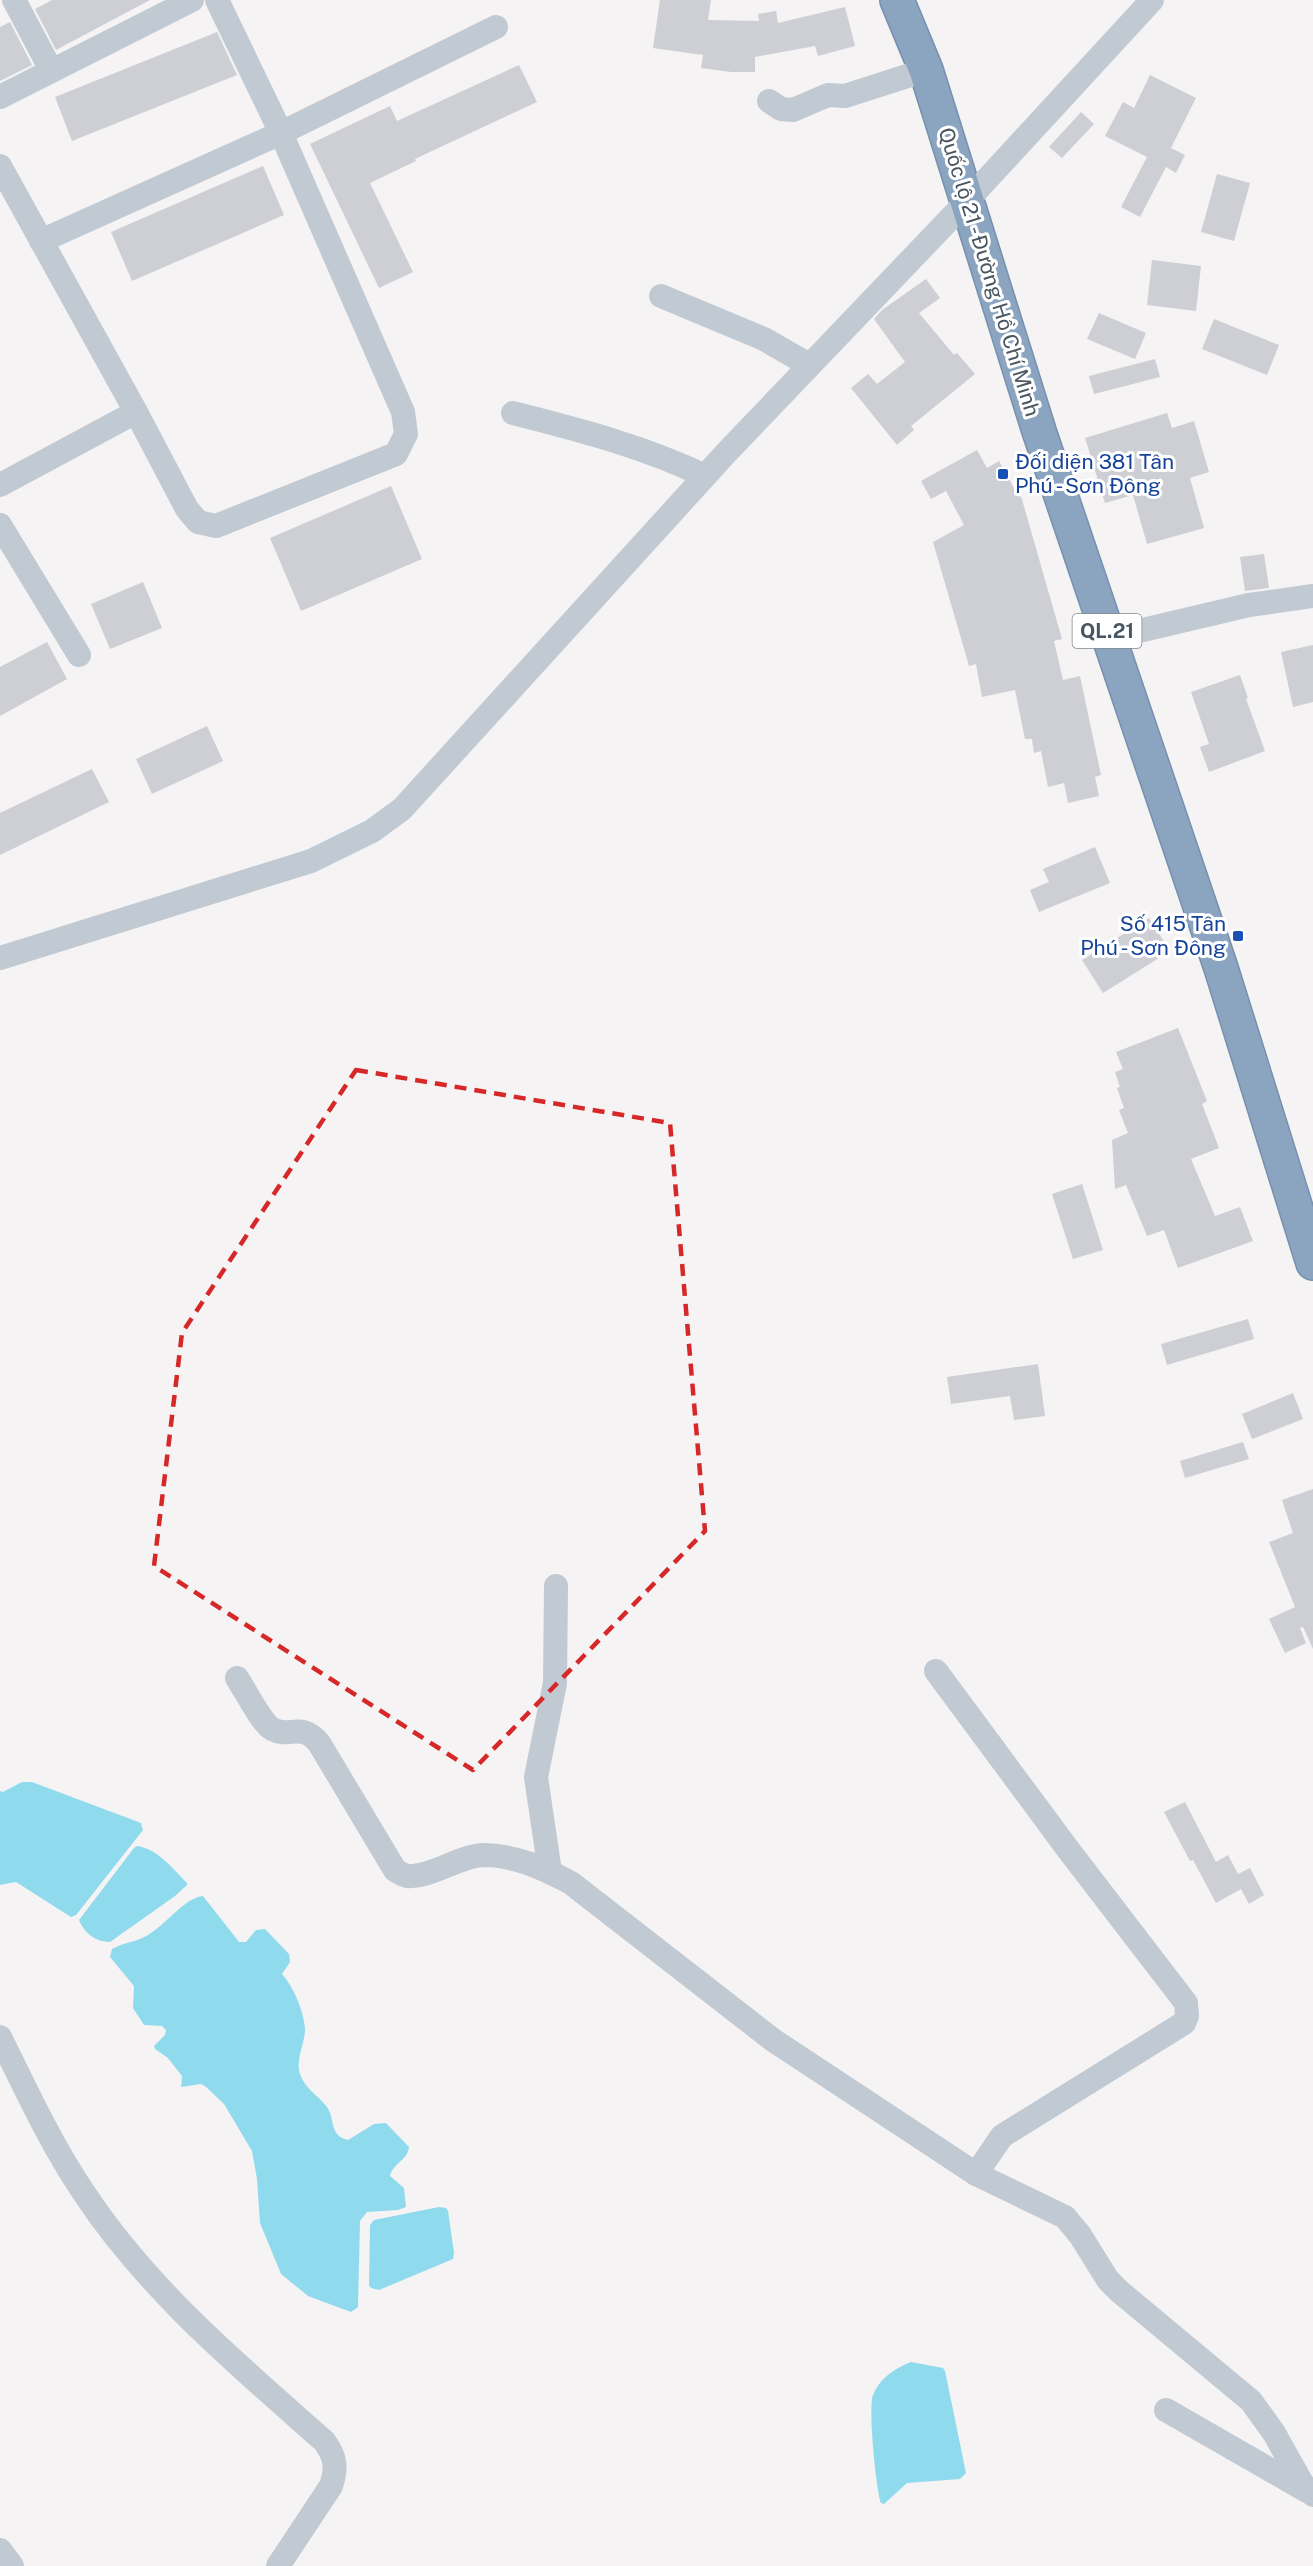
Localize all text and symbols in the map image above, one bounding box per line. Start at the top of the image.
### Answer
street label: Quốc lộ 21 - Đường Hồ Chí Minh [934,124,1045,419]
place label: Đối diện 381 Tân Phú - Sơn Đông [1015,449,1174,498]
marker: Đối diện 381 Tân Phú - Sơn Đông [996,467,1010,481]
road number: QL.21 [1072,614,1142,648]
place label: Số 415 Tân Phú - Sơn Đông [1080,911,1226,960]
marker: Số 415 Tân Phú - Sơn Đông [1231,929,1245,943]

